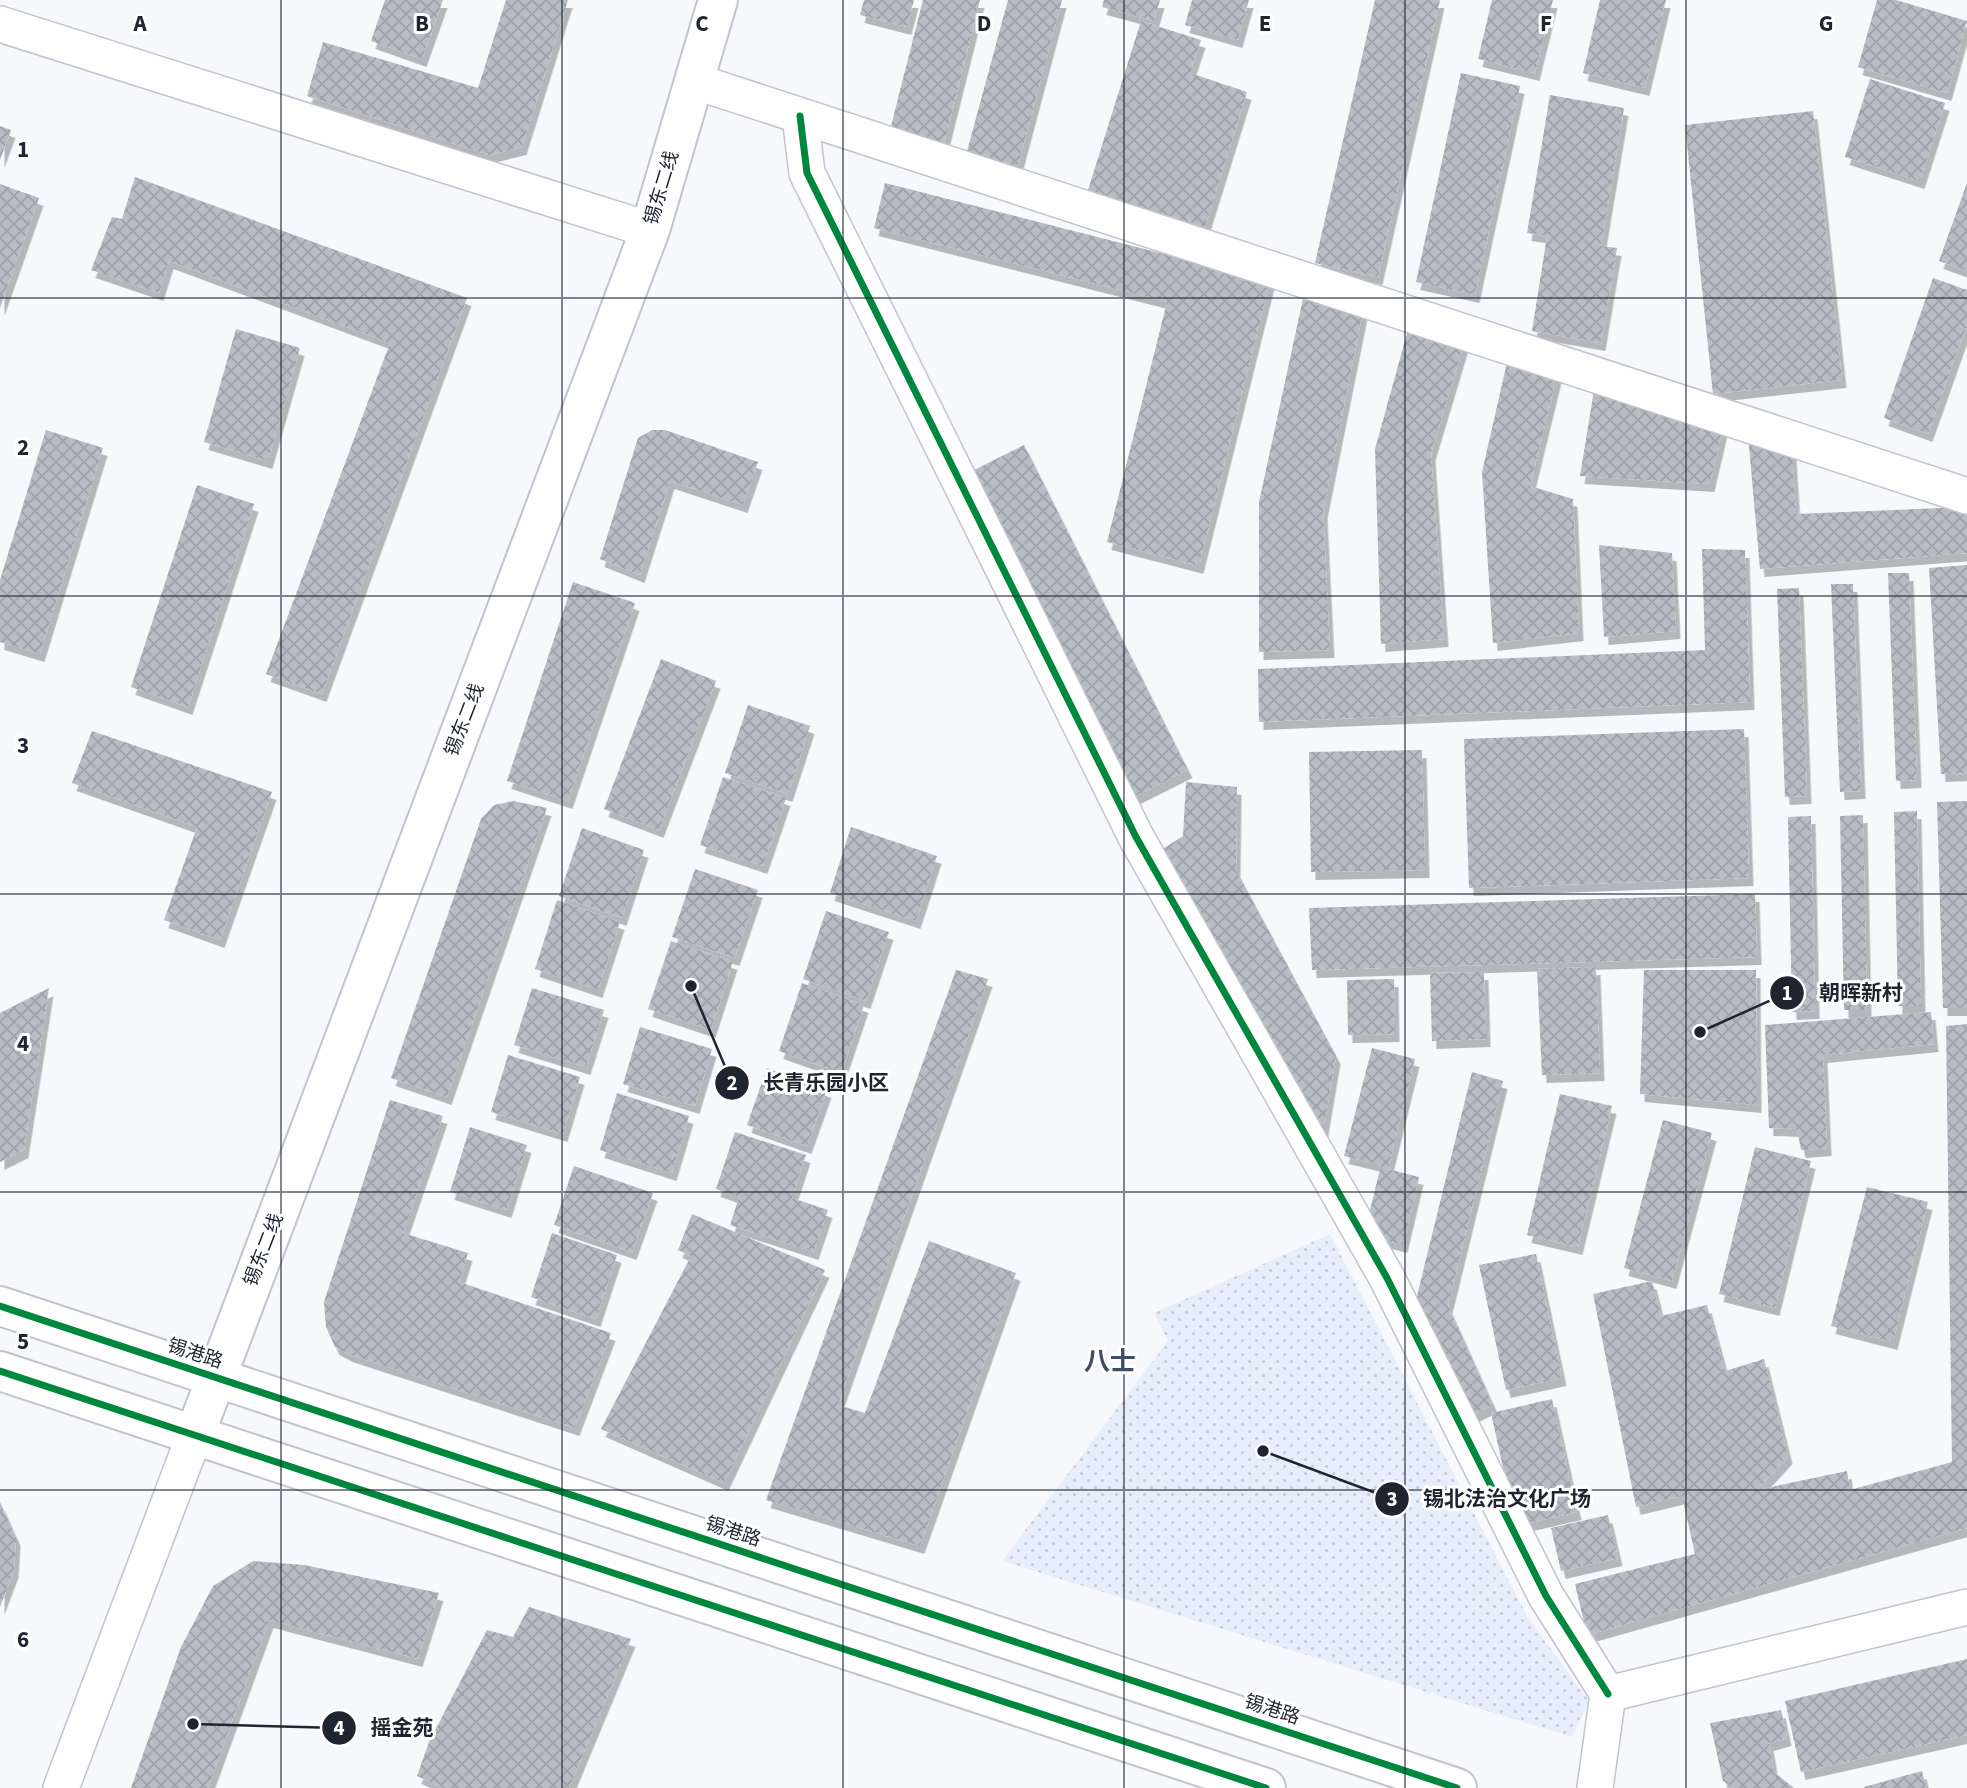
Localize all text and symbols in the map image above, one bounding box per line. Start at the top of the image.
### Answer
text: A [132,7,147,40]
text: B [415,7,429,40]
text: C [695,7,709,40]
text: D [977,7,991,40]
text: E [1259,7,1271,40]
text: F [1540,7,1552,40]
text: G [1819,7,1833,40]
text: 1 [17,133,29,166]
street label: 锡东二线 [638,148,686,228]
text: 2 [17,431,29,464]
street label: 锡东二线 [439,680,491,760]
text: 3 [17,729,29,762]
callout: 朝晖新村 [1770,972,1917,1014]
text: 1 [1781,978,1793,1008]
text: 朝晖新村 [1819,978,1903,1008]
text: 4 [17,1027,29,1060]
callout: 长青乐园小区 [714,1062,903,1104]
text: 2 [726,1068,738,1098]
text: 长青乐园小区 [763,1068,889,1098]
street label: 锡东二线 [238,1210,290,1290]
text: 5 [17,1325,29,1358]
street label: 锡港路 [164,1332,226,1376]
district label: 八士 [1084,1343,1136,1380]
callout: 锡北法治文化广场 [1374,1478,1605,1520]
text: 3 [1386,1484,1398,1514]
text: 锡北法治文化广场 [1423,1484,1591,1514]
street label: 锡港路 [702,1510,764,1554]
text: 6 [17,1623,29,1656]
street label: 锡港路 [1241,1688,1303,1732]
callout: 摇金苑 [322,1707,448,1749]
text: 4 [333,1713,345,1743]
text: 摇金苑 [371,1713,434,1743]

